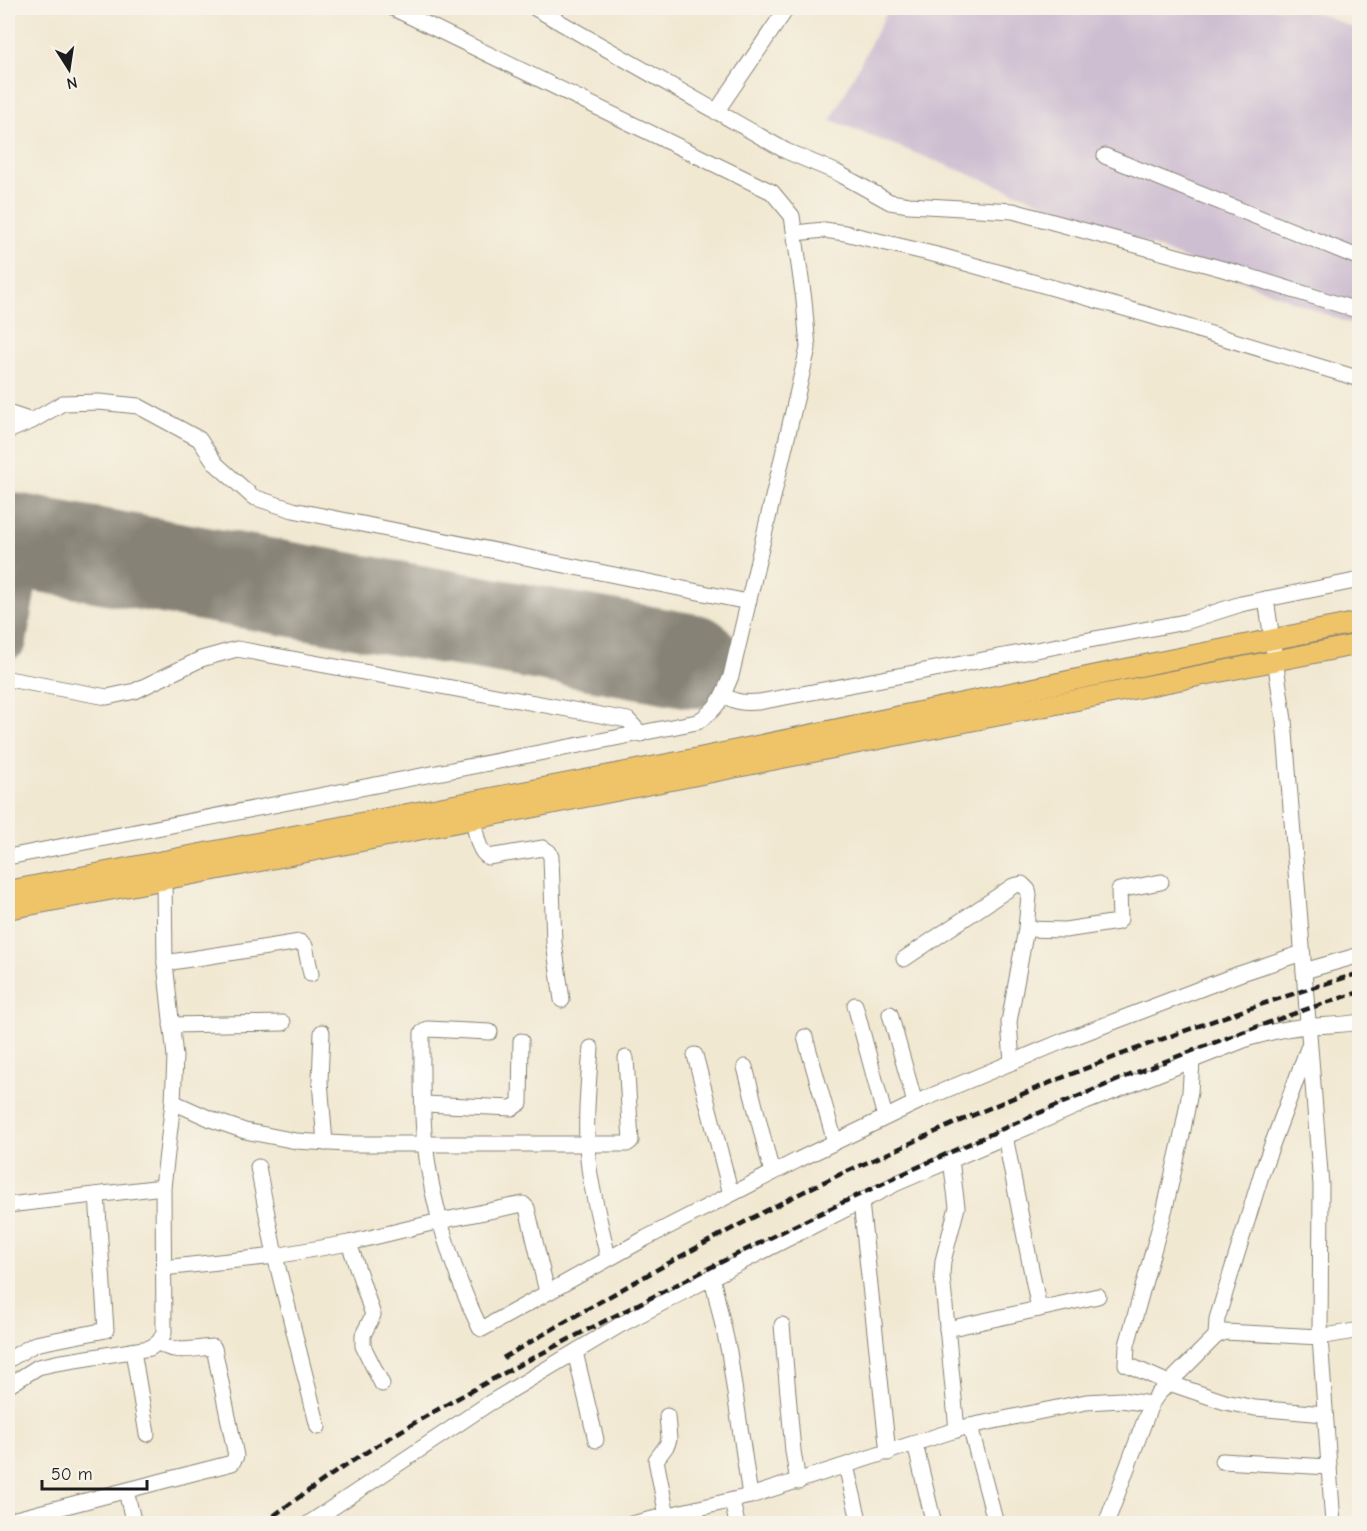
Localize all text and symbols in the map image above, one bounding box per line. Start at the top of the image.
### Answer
north arrow [39,39,99,99]
text: N [65,73,79,93]
scale bar [42,1453,147,1491]
text: 50 m [51,1464,93,1485]

